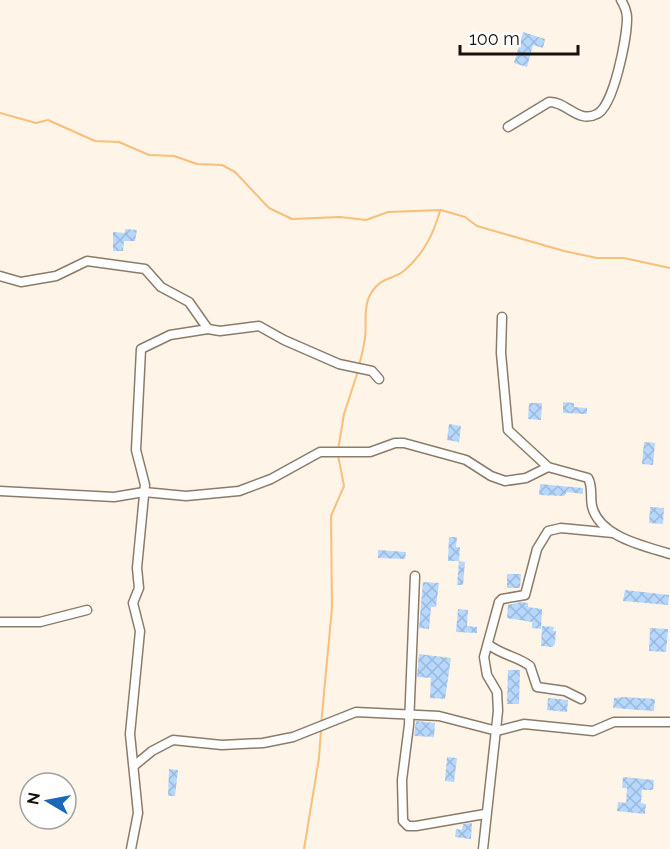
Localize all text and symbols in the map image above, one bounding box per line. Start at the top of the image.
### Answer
scale bar [460,18,578,56]
text: 100 m [469,28,520,49]
north arrow [18,771,78,831]
text: N [23,791,44,806]

